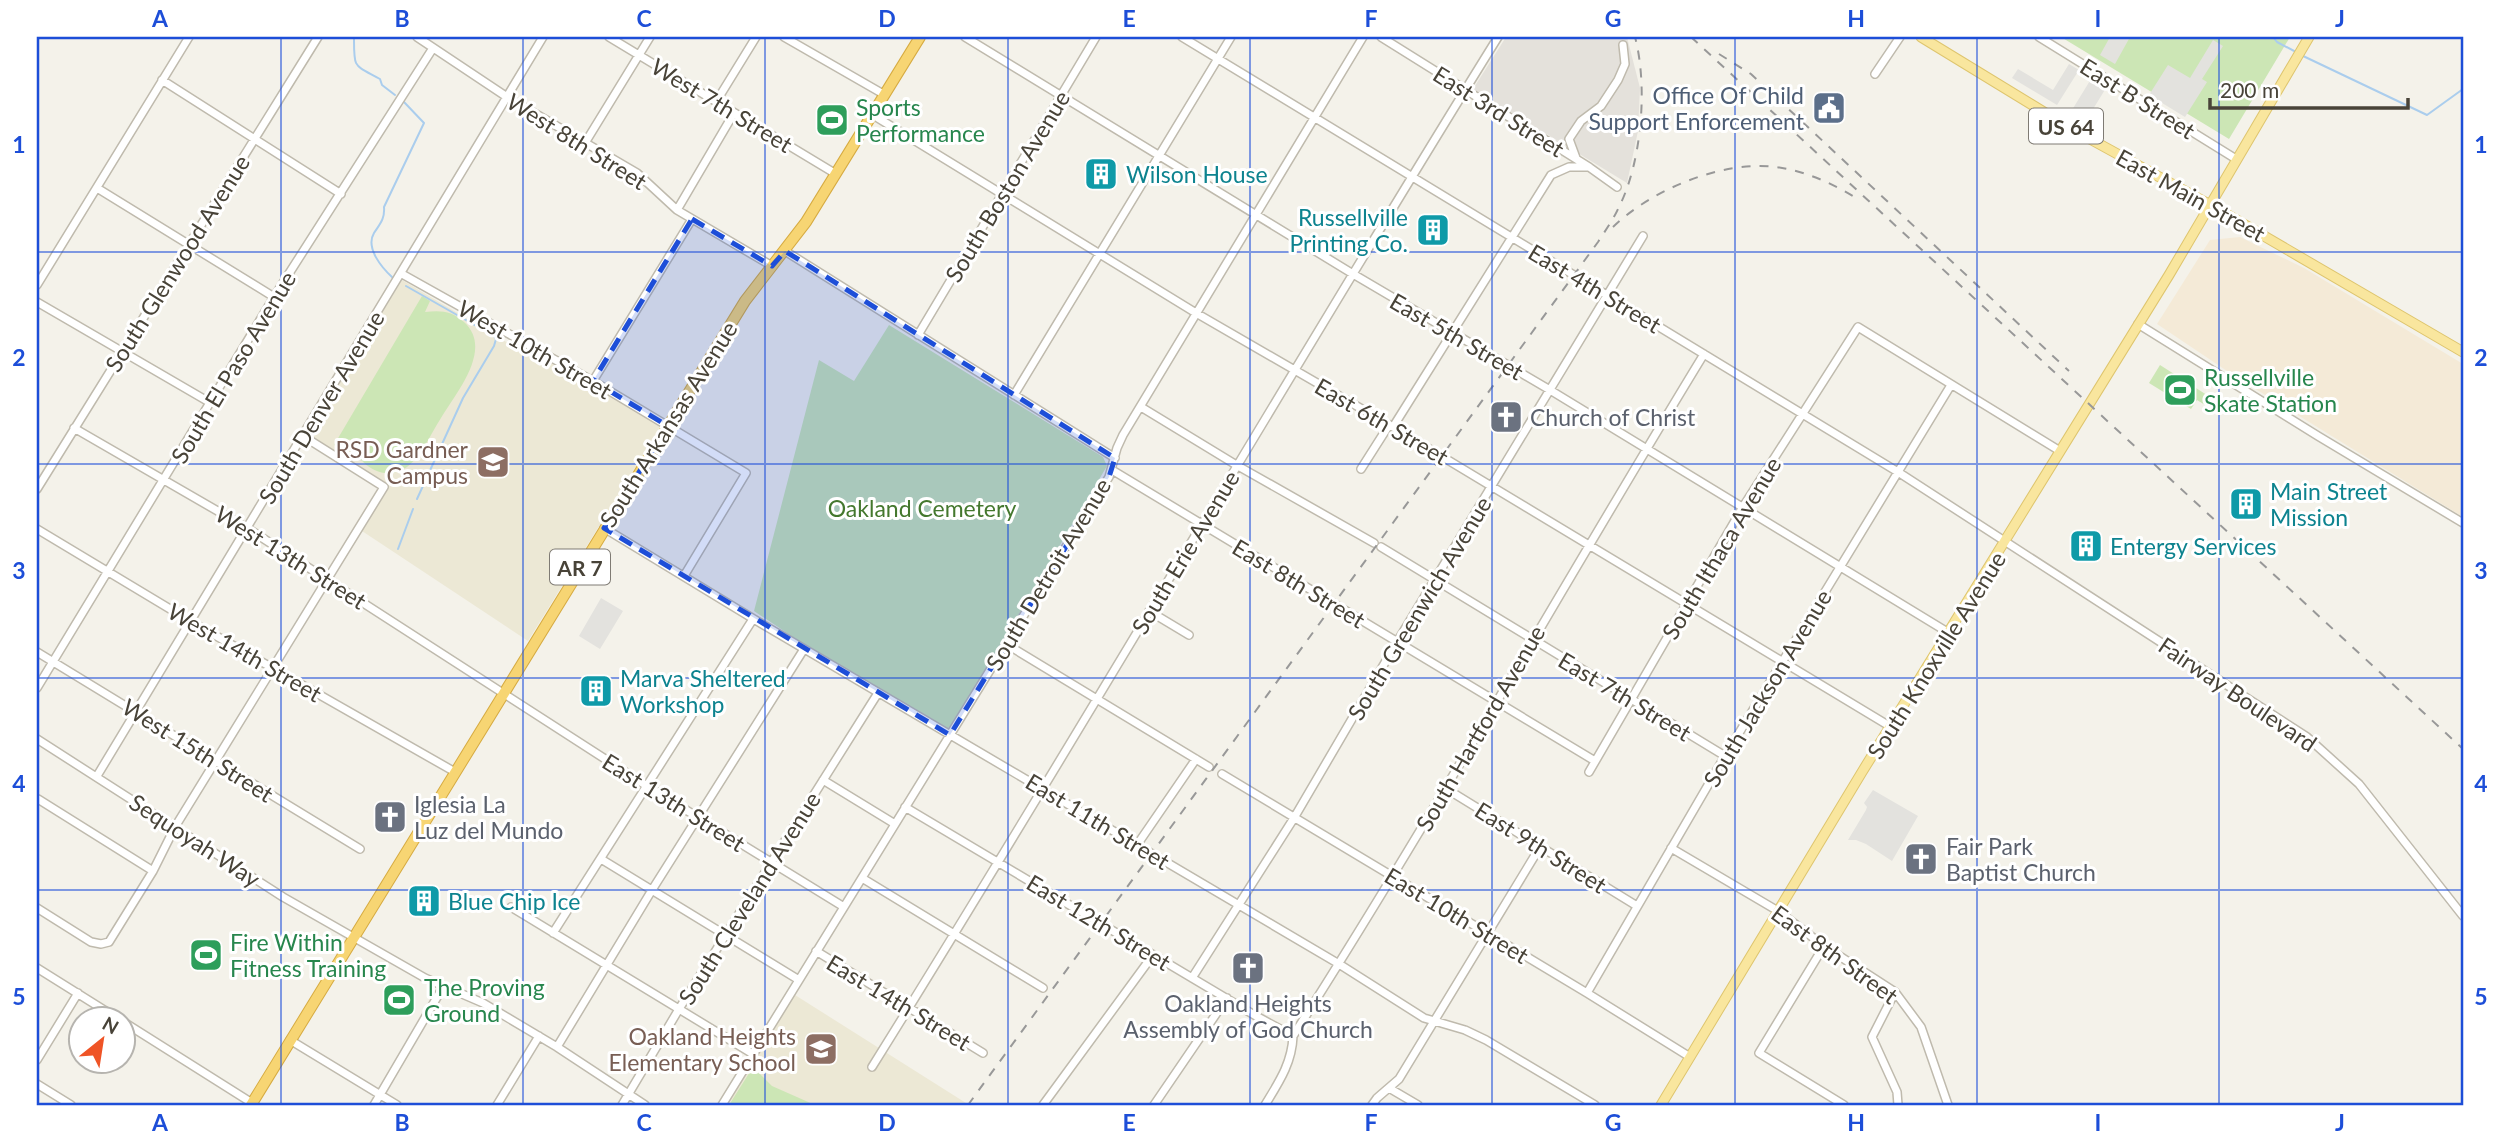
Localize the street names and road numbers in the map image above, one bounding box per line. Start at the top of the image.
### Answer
street label: West 7th Street [646,52,798,158]
street label: East B Street [2075,52,2201,145]
street label: East 3rd Street [1428,60,1570,163]
street label: South Boston Avenue [939,85,1075,287]
street label: West 8th Street [502,87,653,196]
road number: US 64 [2029,108,2103,144]
street label: East Main Street [2112,143,2271,248]
street label: South Glenwood Avenue [99,149,255,377]
street label: East 4th Street [1524,237,1667,339]
street label: South El Paso Avenue [165,266,301,468]
street label: East 5th Street [1385,286,1529,386]
street label: West 10th Street [453,294,618,405]
street label: South Denver Avenue [252,305,390,509]
street label: South Arkansas Avenue [593,316,743,532]
street label: East 6th Street [1310,371,1454,471]
street label: South Ithaca Avenue [1656,452,1786,644]
street label: South Erie Avenue [1125,465,1245,639]
street label: South Detroit Avenue [980,473,1116,675]
street label: South Greenwich Avenue [1341,491,1497,725]
street label: West 13th Street [210,499,372,615]
street label: East 8th Street [1228,532,1371,634]
street label: South Knoxville Avenue [1861,546,2011,764]
road number: AR 7 [550,550,610,584]
street label: South Jackson Avenue [1697,584,1837,792]
street label: West 14th Street [163,597,328,708]
street label: South Hartford Avenue [1410,620,1550,836]
street label: Fairway Boulevard [2154,631,2322,757]
street label: East 7th Street [1554,645,1697,747]
street label: West 15th Street [117,692,279,808]
street label: East 13th Street [598,747,751,857]
street label: East 11th Street [1021,767,1176,875]
street label: Sequoyah Way [125,787,266,893]
street label: South Cleveland Avenue [672,787,826,1009]
street label: East 9th Street [1470,796,1612,899]
street label: East 10th Street [1380,861,1535,969]
street label: East 12th Street [1022,868,1177,976]
street label: East 8th Street [1766,899,1904,1010]
street label: East 14th Street [822,948,977,1056]

